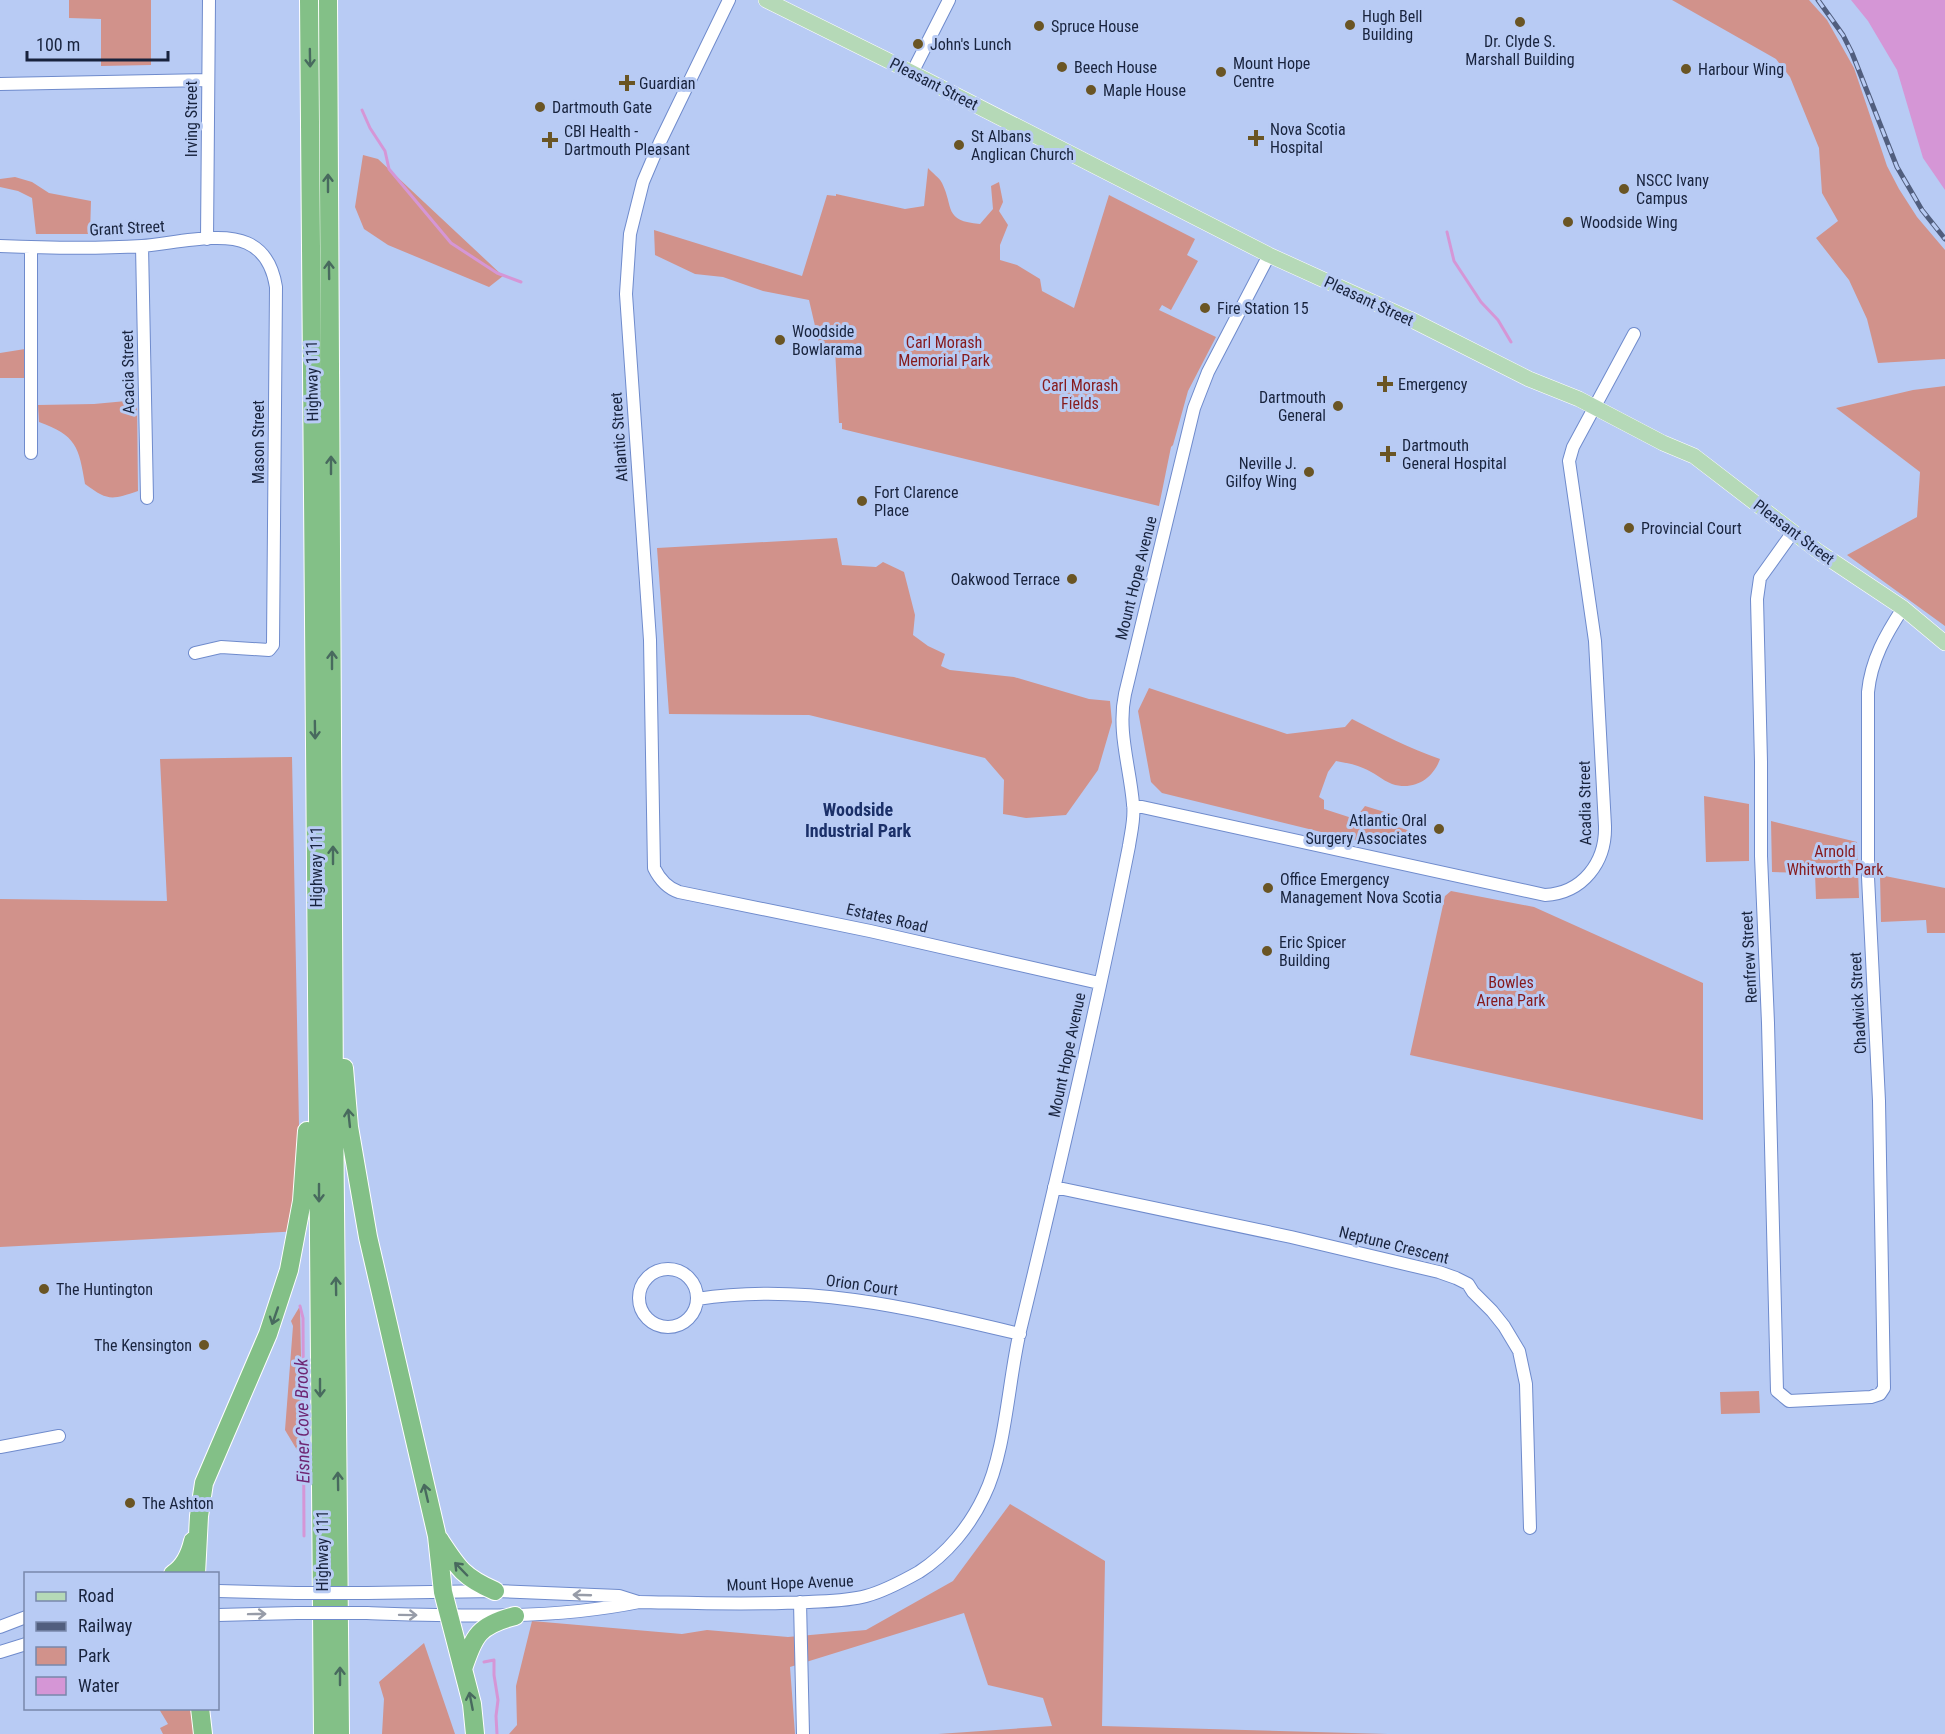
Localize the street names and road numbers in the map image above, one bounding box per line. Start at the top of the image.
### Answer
street label: Pleasant Street [887,54,981,114]
street label: Irving Street [182,81,201,157]
street label: Grant Street [89,217,165,239]
street label: Pleasant Street [1321,272,1417,330]
street label: Acacia Street [118,329,138,414]
street label: Highway 111 [302,340,322,422]
street label: Atlantic Street [606,391,632,482]
street label: Mason Street [249,400,268,484]
street label: Pleasant Street [1750,495,1838,569]
street label: Mount Hope Avenue [1111,514,1161,642]
street label: Acadia Street [1575,760,1595,846]
street label: Highway 111 [307,826,326,908]
street label: Estates Road [844,899,930,937]
street label: Renfrew Street [1737,910,1761,1004]
street label: Chadwick Street [1846,951,1870,1055]
street label: Mount Hope Avenue [1044,991,1090,1119]
street label: Neptune Crescent [1337,1222,1451,1268]
street label: Orion Court [825,1271,899,1299]
street label: Highway 111 [313,1510,332,1592]
street label: Mount Hope Avenue [726,1571,854,1595]

